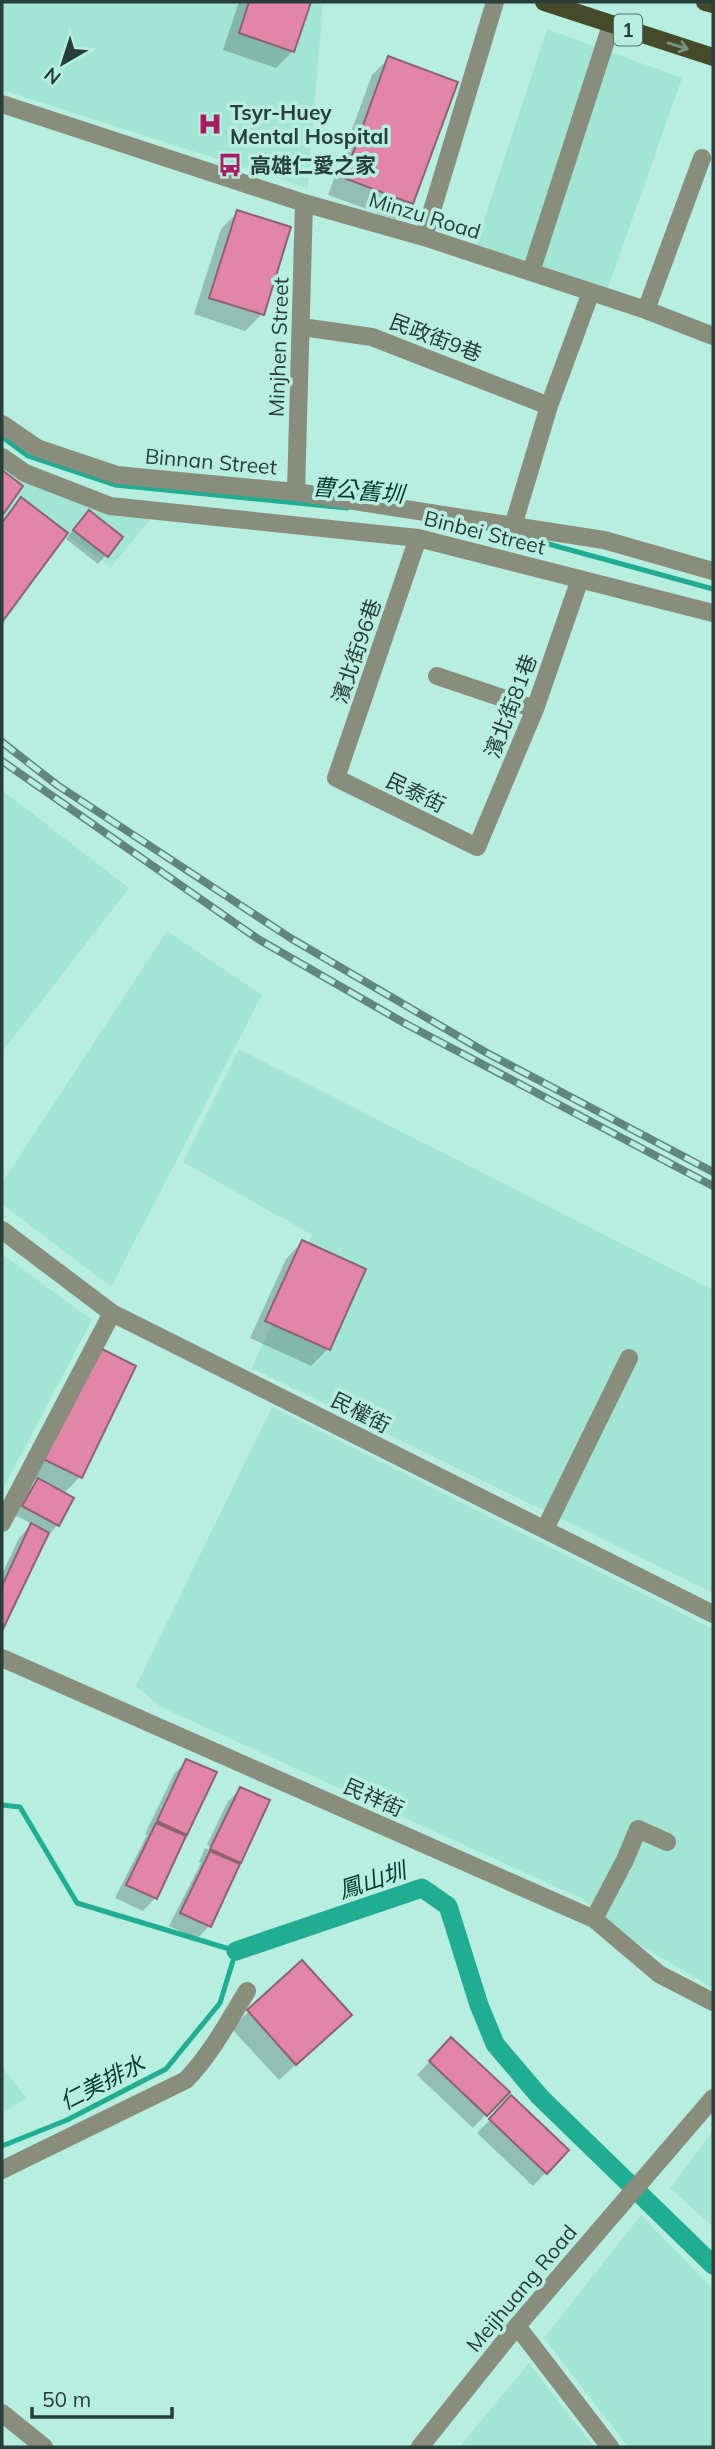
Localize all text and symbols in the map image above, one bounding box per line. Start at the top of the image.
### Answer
road number: 1 [614,14,642,46]
north arrow [28,28,98,98]
one-way arrow [667,40,689,53]
text: N [39,62,65,90]
place label: Tsyr-Huey Mental Hospital [230,99,389,149]
hospital icon: Tsyr-Huey Mental Hospital [196,110,224,138]
bus stop icon: 高雄仁愛之家 [216,151,244,179]
place label: 高雄仁愛之家 [250,152,376,178]
street label: Minzu Road [366,186,484,244]
street label: Minjhen Street [263,277,293,417]
street label: 民政街9巷 [386,308,486,366]
street label: Binnan Street [144,442,278,480]
water label: 曹公舊圳 [311,472,408,509]
street label: Binbei Street [422,504,548,560]
street label: 濱北街96巷 [326,595,386,707]
street label: 濱北街81巷 [478,650,542,762]
street label: 民泰街 [382,767,450,817]
street label: 民權街 [327,1386,395,1438]
street label: 民祥街 [340,1772,408,1822]
water label: 鳳山圳 [335,1855,412,1904]
water label: 仁美排水 [54,2048,150,2116]
street label: Meijhuang Road [460,2219,582,2357]
scale bar [32,2376,172,2420]
text: 50 m [42,2386,91,2412]

